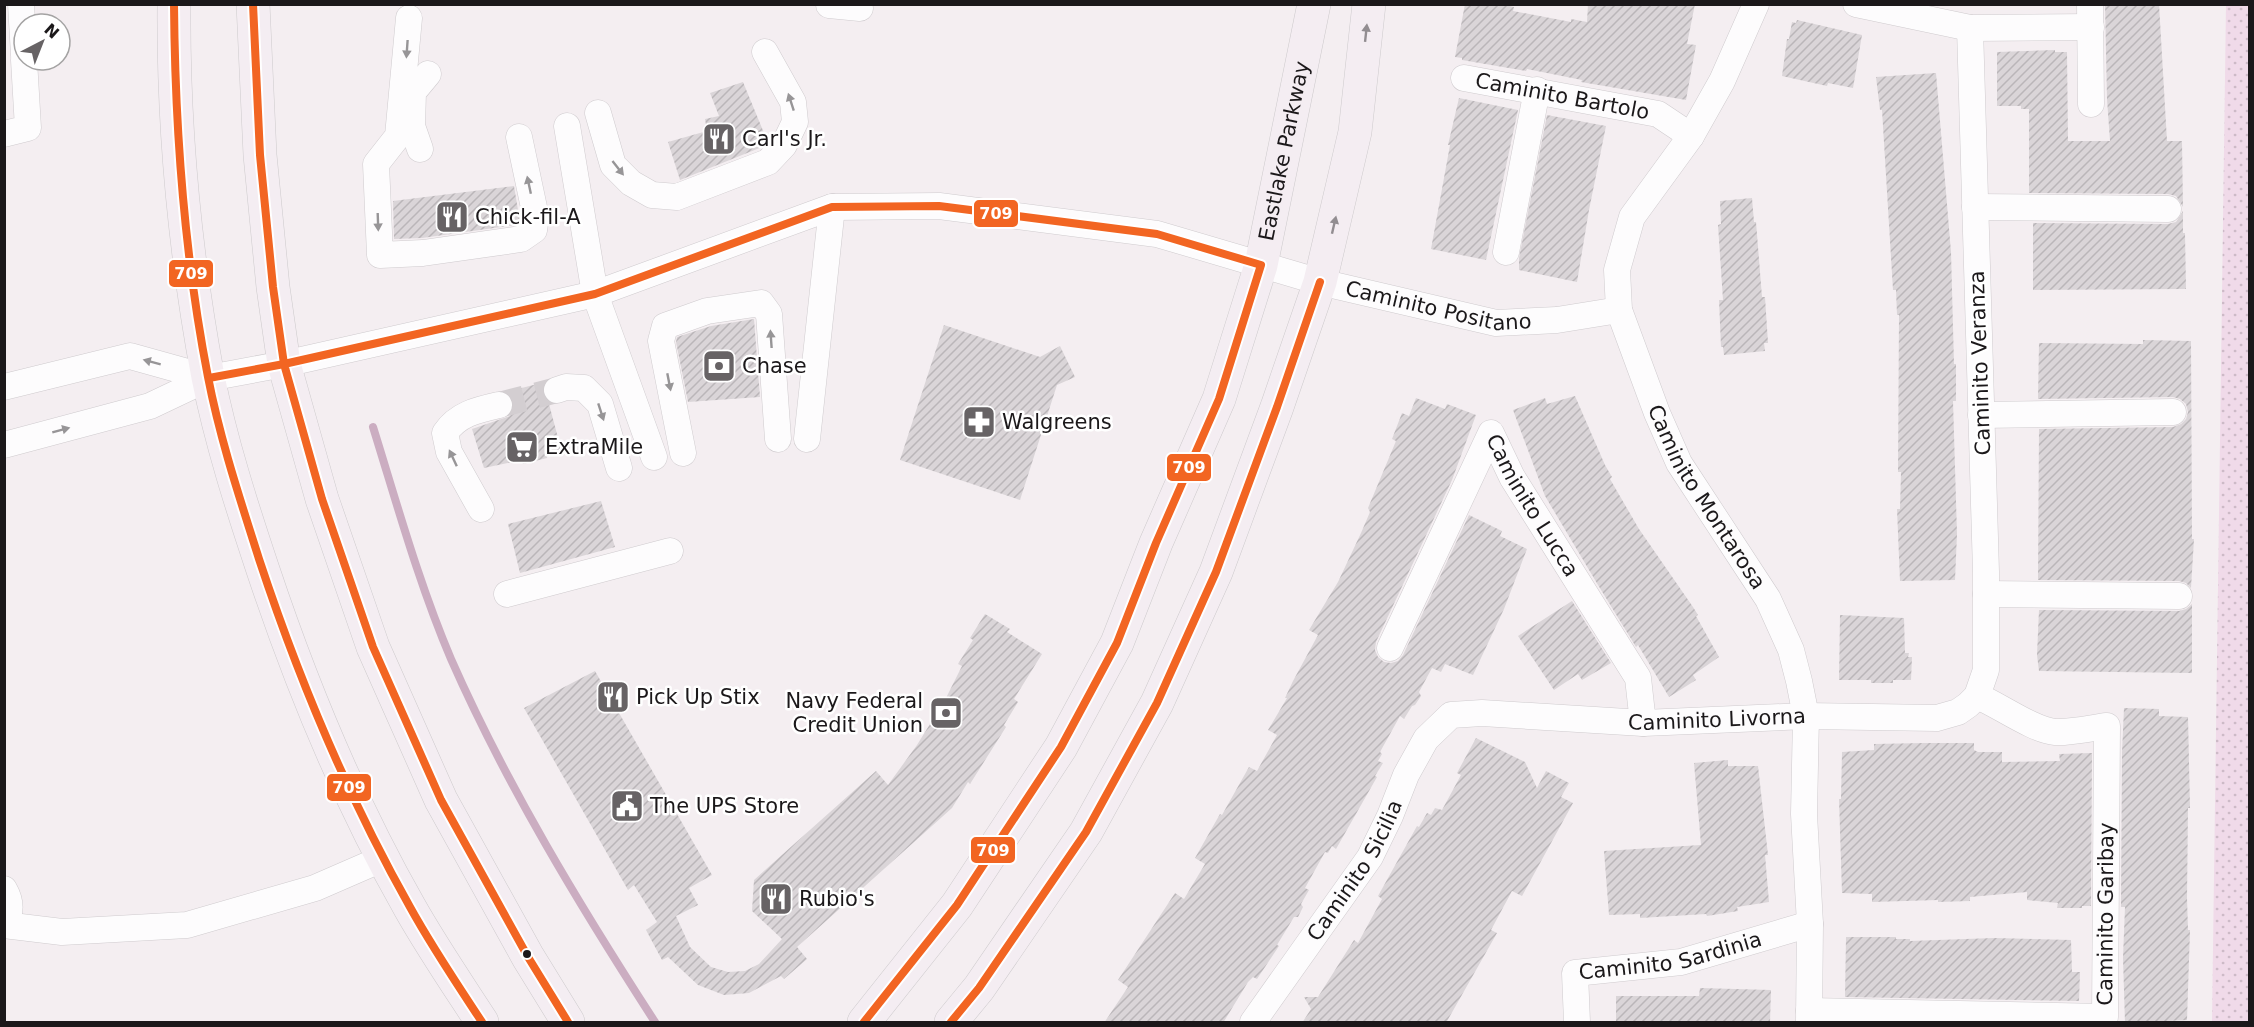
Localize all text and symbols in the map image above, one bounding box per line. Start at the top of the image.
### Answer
north arrow [12,12,72,72]
text: N [40,20,63,43]
one-way arrow [1361,24,1371,43]
one-way arrow [402,40,412,59]
street label: Eastlake Parkway [1254,59,1314,243]
street label: Caminito Bartolo [1473,68,1651,124]
one-way arrow [785,93,795,111]
restaurant icon: Carl's Jr. [701,121,737,157]
place label: Carl's Jr. [742,127,827,151]
one-way arrow [611,160,623,175]
one-way arrow [524,175,533,194]
restaurant icon: Chick-fil-A [434,199,470,235]
line badge: 709 [973,199,1019,228]
text: 709 [979,204,1013,223]
place label: Chick-fil-A [475,205,581,229]
one-way arrow [374,213,383,232]
one-way arrow [1329,216,1339,234]
line badge: 709 [168,259,214,288]
text: 709 [174,264,208,283]
street label: Caminito Veranza [1965,270,1995,456]
street label: Caminito Positano [1343,276,1532,335]
one-way arrow [766,329,776,348]
bank icon: Chase [701,348,737,384]
place label: Chase [742,354,807,378]
one-way arrow [143,357,161,367]
one-way arrow [665,373,674,392]
street label: Caminito Montarosa [1643,401,1770,594]
one-way arrow [597,404,607,422]
pharmacy icon: Walgreens [961,404,997,440]
place label: Walgreens [1002,410,1112,434]
one-way arrow [52,425,70,434]
supermarket icon: ExtraMile [504,429,540,465]
street label: Caminito Lucca [1481,430,1583,581]
place label: ExtraMile [545,435,643,459]
one-way arrow [449,449,458,466]
line badge: 709 [1166,453,1212,482]
text: 709 [1172,458,1206,477]
restaurant icon: Pick Up Stix [595,679,631,715]
place label: Pick Up Stix [636,685,760,709]
place label: Navy Federal Credit Union [785,689,923,737]
bank icon: Navy Federal Credit Union [928,695,964,731]
street label: Caminito Livorna [1627,704,1806,735]
line badge: 709 [326,773,372,802]
text: 709 [332,778,366,797]
public building icon: The UPS Store [609,788,645,824]
place label: The UPS Store [649,794,799,818]
street label: Caminito Sicilia [1302,797,1407,946]
street label: Caminito Garibay [2093,822,2118,1006]
line badge: 709 [970,836,1016,864]
text: 709 [976,841,1010,860]
restaurant icon: Rubio's [758,881,794,917]
place label: Rubio's [799,887,875,911]
street label: Caminito Sardinia [1577,927,1765,985]
unlabelled marker [521,948,533,960]

